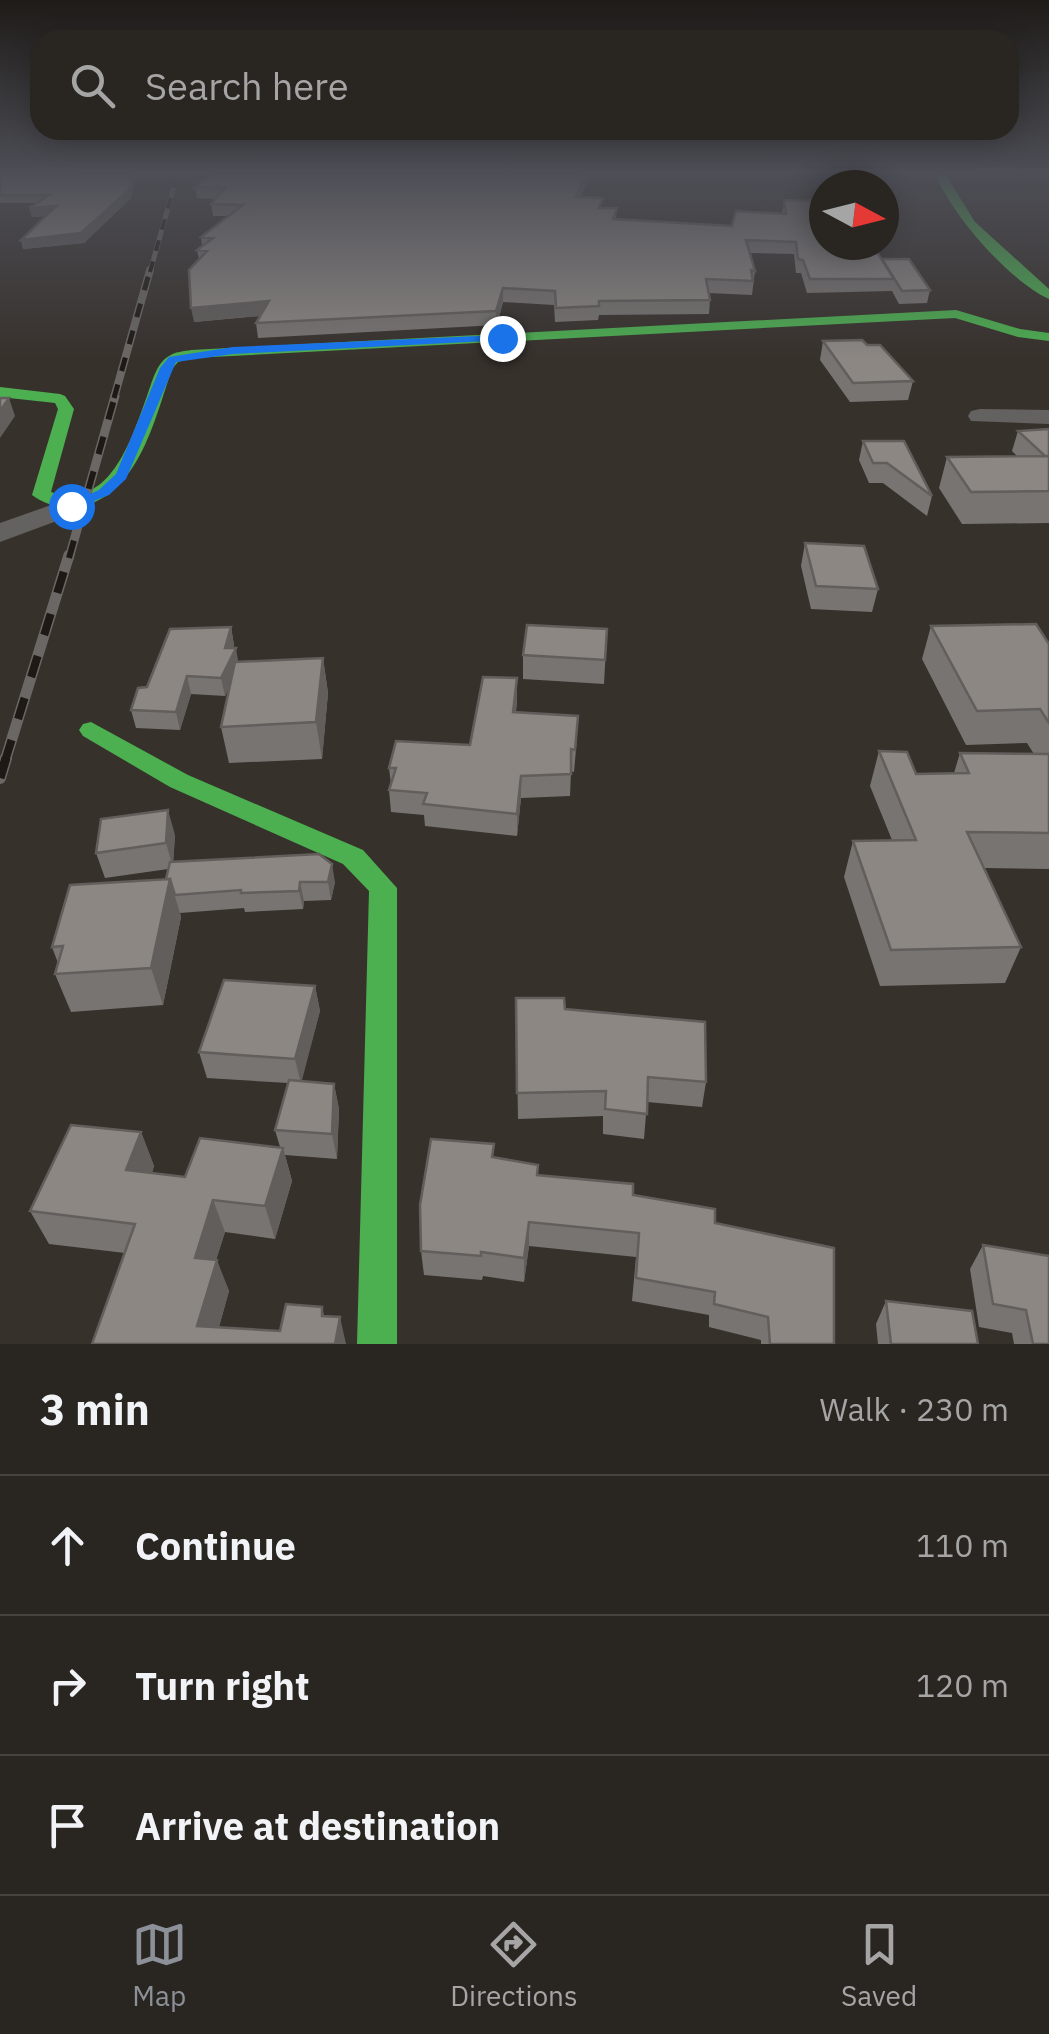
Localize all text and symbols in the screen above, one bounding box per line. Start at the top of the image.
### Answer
search box [30,30,1019,140]
icon: search [65,58,120,113]
text: Search here [145,61,349,110]
north arrow [809,170,899,260]
route end [480,316,526,362]
route start [49,484,95,530]
text: 3 min [40,1382,150,1437]
text: Walk · 230 m [820,1388,1009,1430]
icon: ahead [40,1518,95,1573]
text: Continue [135,1521,296,1570]
text: 110 m [916,1524,1009,1566]
icon: right [40,1658,95,1713]
text: Turn right [135,1661,310,1710]
text: 120 m [916,1664,1009,1706]
icon: arrive [40,1798,95,1853]
text: Arrive at destination [135,1801,500,1850]
tab: Map [132,1917,187,2014]
tab: Directions [450,1917,578,2014]
tab: Saved [841,1917,917,2014]

